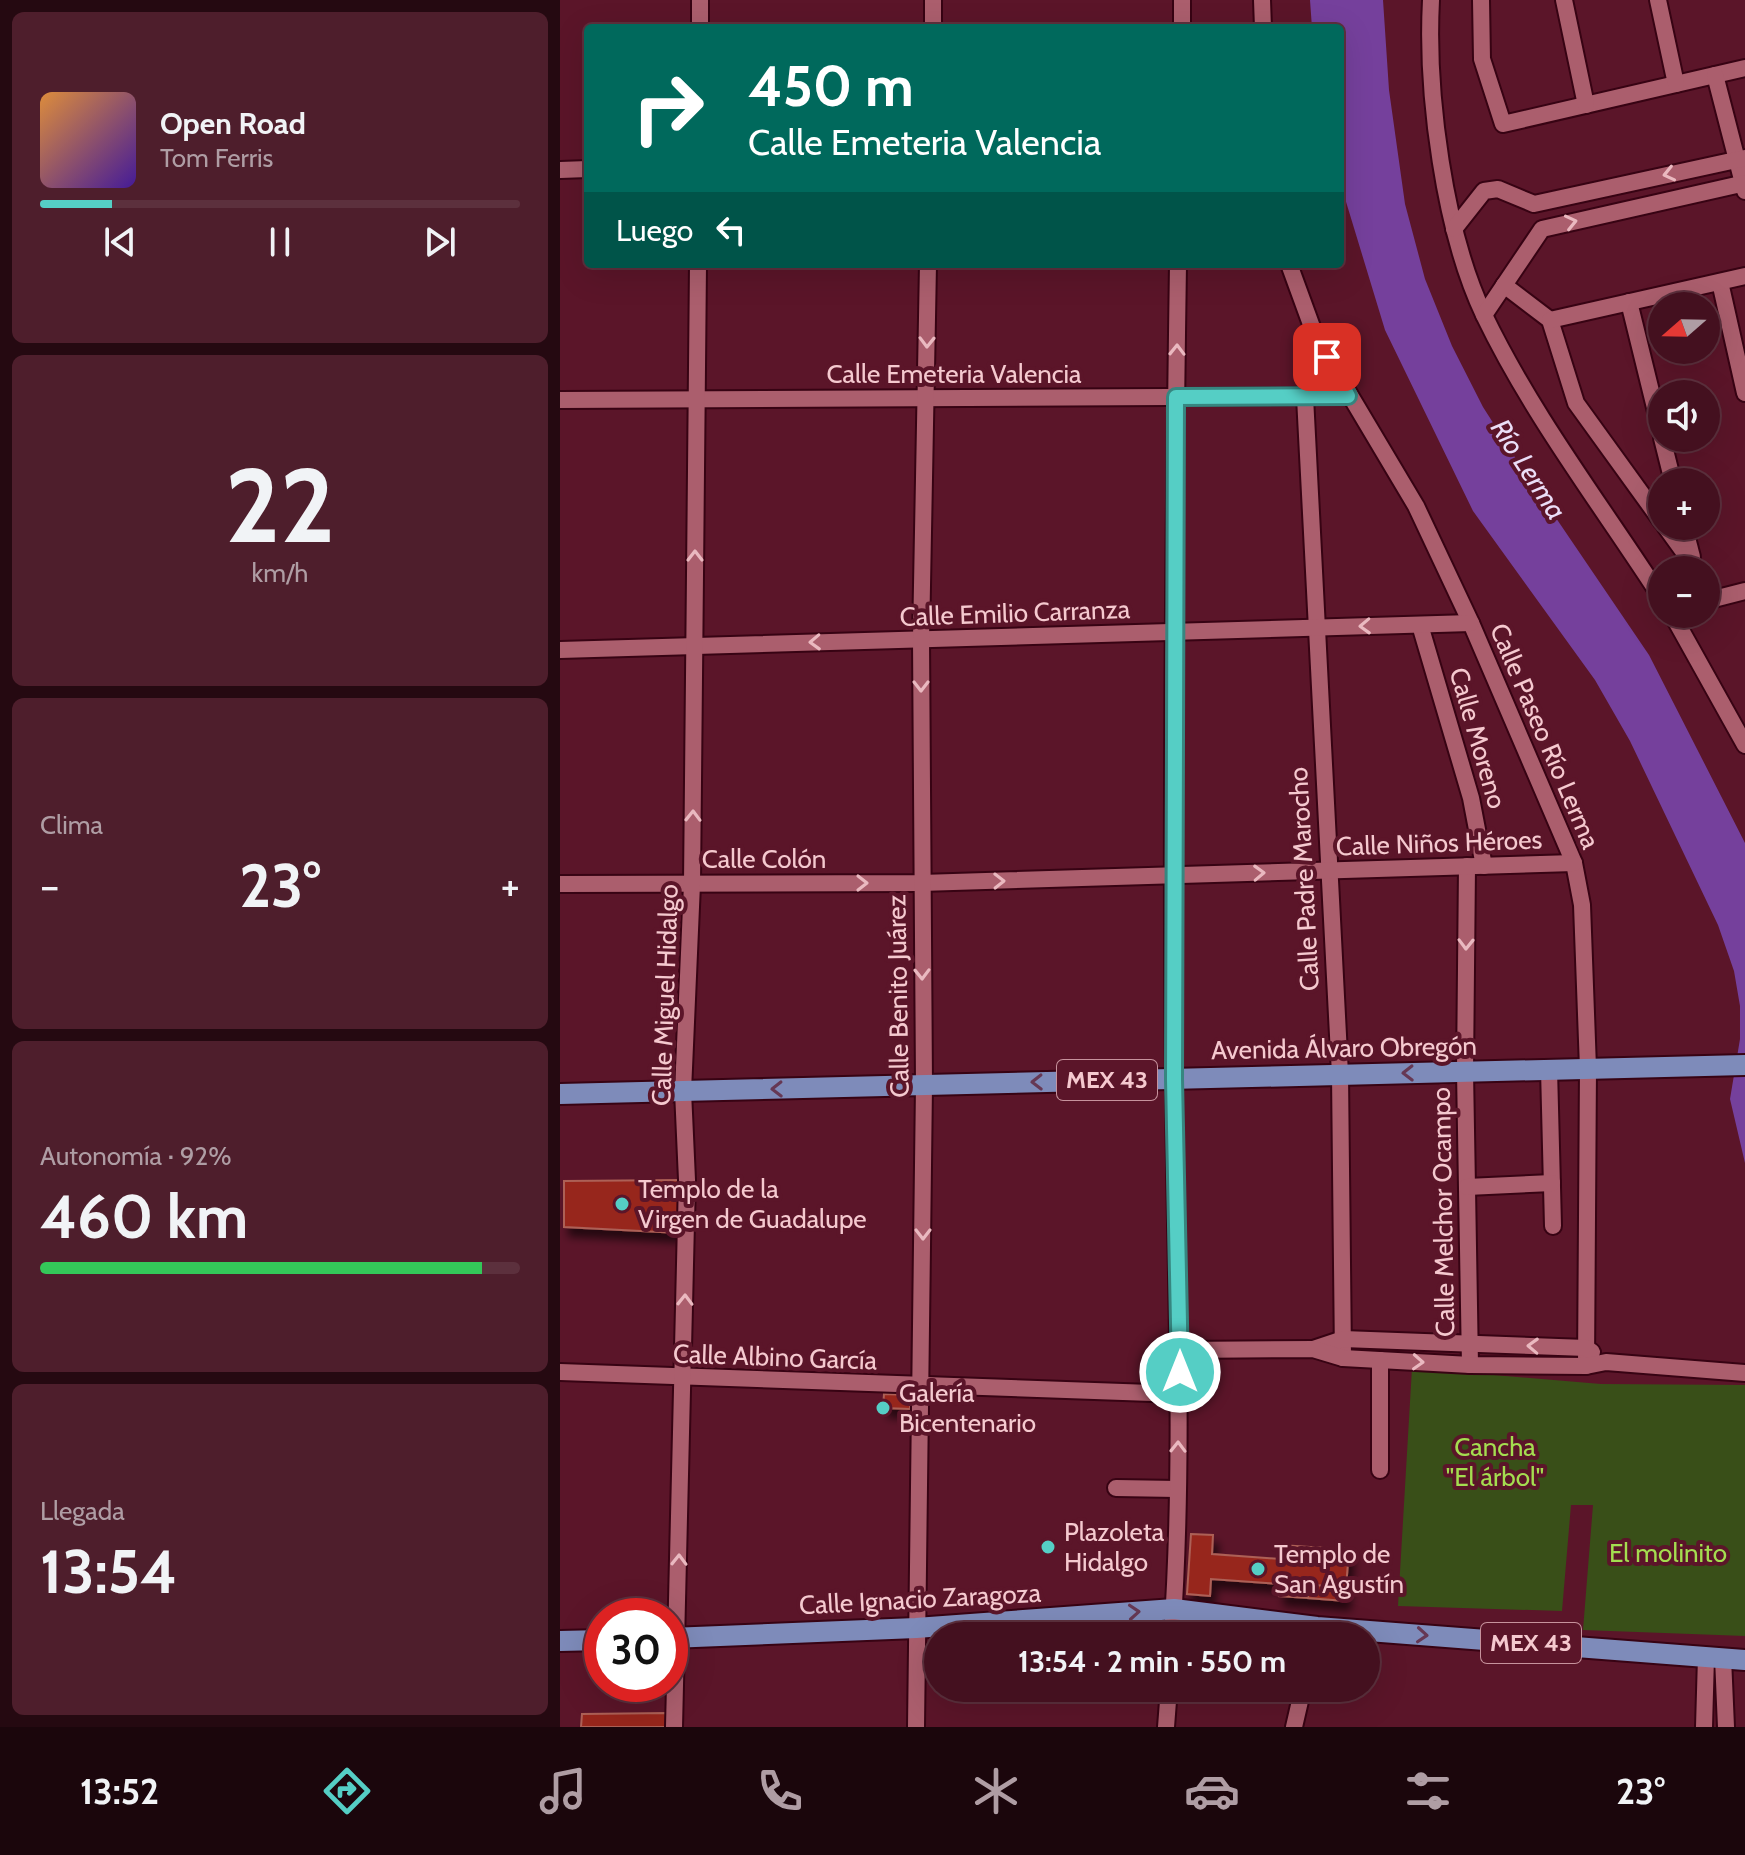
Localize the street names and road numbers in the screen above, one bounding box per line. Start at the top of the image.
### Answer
street label: Calle Emeteria Valencia [826,358,1082,390]
street label: Calle Emilio Carranza [899,593,1131,633]
street label: Calle Paseo Río Lerma [1483,618,1607,854]
street label: Calle Moreno [1443,664,1513,812]
street label: Calle Padre Marocho [1282,766,1326,992]
street label: Calle Niños Héroes [1335,823,1543,863]
street label: Calle Colón [702,843,826,875]
street label: Calle Miguel Hidalgo [645,884,685,1106]
street label: Calle Benito Juárez [880,894,916,1098]
street label: Avenida Álvaro Obregón [1211,1030,1477,1066]
road number: MEX 43 [1057,1060,1157,1100]
street label: Calle Melchor Ocampo [1425,1087,1461,1337]
street label: Calle Albino García [672,1337,878,1377]
street label: Calle Ignacio Zaragoza [798,1577,1042,1621]
road number: MEX 43 [1481,1623,1581,1663]

